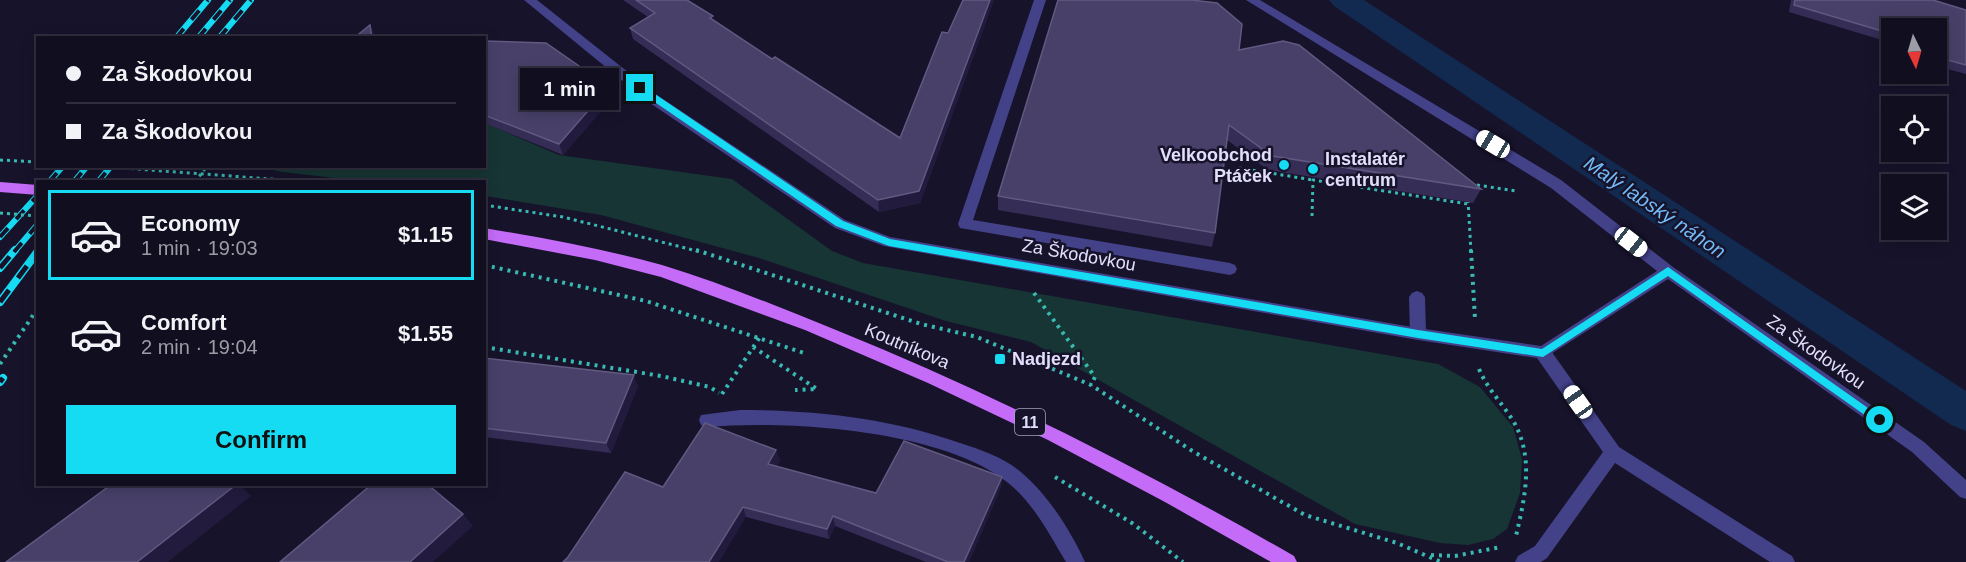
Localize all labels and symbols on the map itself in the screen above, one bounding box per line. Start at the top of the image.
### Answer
north arrow [1881,18,1947,84]
callout: 1 min [520,67,619,109]
route end [626,74,653,101]
car [1473,127,1513,161]
place label: Velkoobchod Ptáček [1160,145,1273,186]
place label: Instalatér centrum [1325,149,1405,190]
water label: Malý labský náhon [1580,152,1730,262]
marker: Velkoobchod Ptáček [1277,158,1291,172]
marker: Instalatér centrum [1306,162,1320,176]
car [1611,224,1651,260]
street label: Za Škodovkou [1021,234,1138,275]
street label: Za Škodovkou [1763,310,1869,393]
street label: Koutníkova [862,319,953,373]
place label: Nadjezd [1012,349,1081,369]
marker: Nadjezd [993,352,1007,366]
car [1560,382,1596,422]
route start [1866,406,1893,433]
road number: 11 [1015,409,1045,435]

